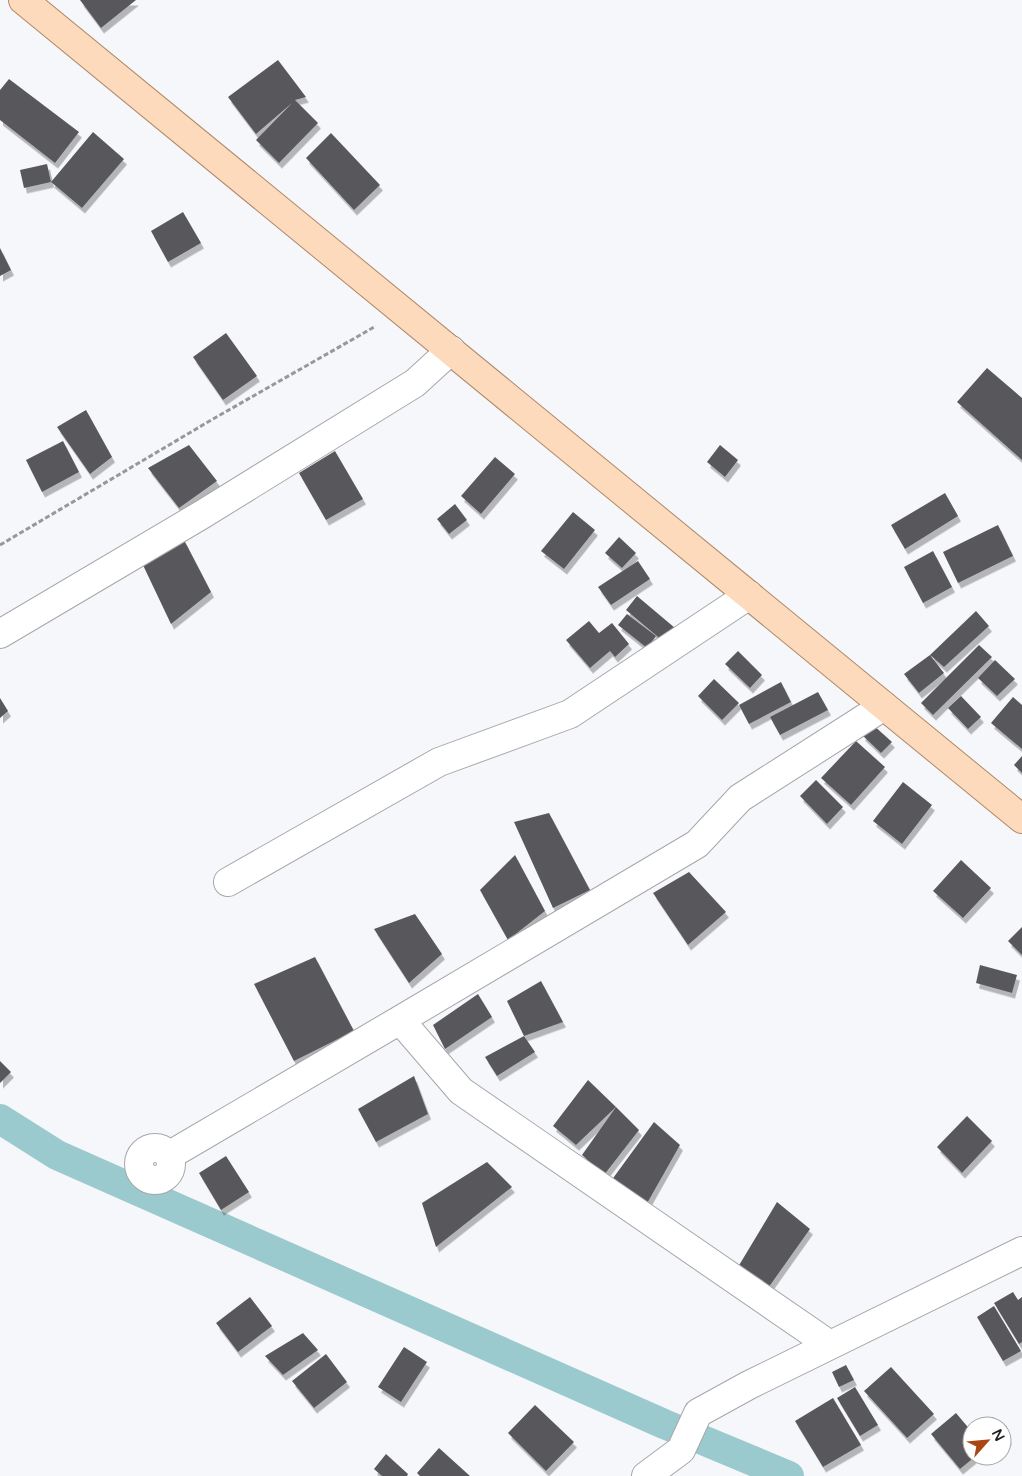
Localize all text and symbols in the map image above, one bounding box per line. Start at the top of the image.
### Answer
north arrow [962,1416,1012,1466]
text: N [988,1426,1008,1444]

